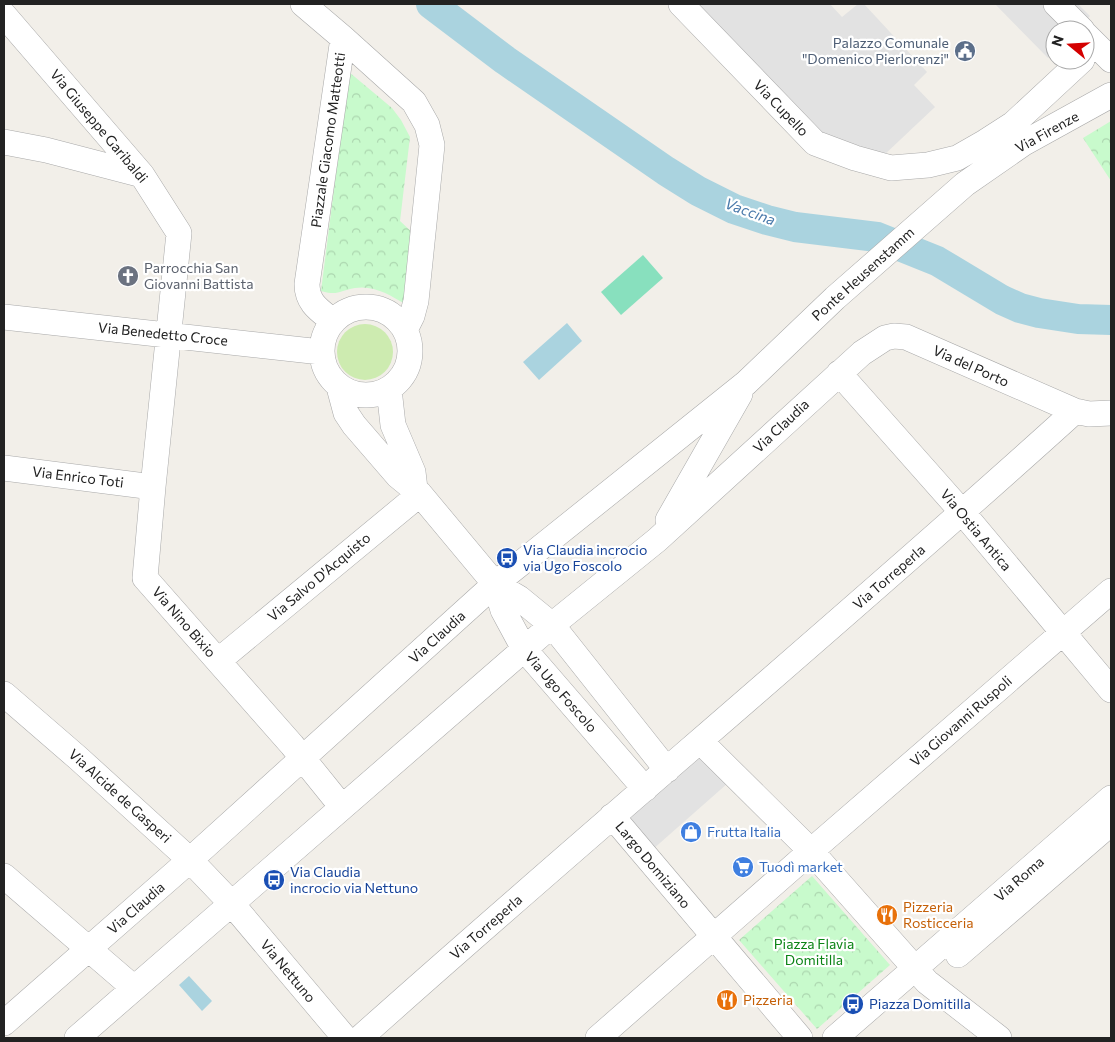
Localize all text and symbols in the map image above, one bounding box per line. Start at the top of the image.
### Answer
north arrow [1045,20,1095,70]
text: N [1047,33,1067,48]
place label: Palazzo Comunale "Domenico Pierlorenzi" [802,34,949,67]
public building icon: Palazzo Comunale "Domenico Pierlorenzi" [953,39,977,63]
street label: Piazzale Giacomo Matteotti [307,51,348,229]
street label: Via Giuseppe Garibaldi [47,65,152,186]
street label: Via Cupello [750,76,812,139]
street label: Via Firenze [1012,107,1081,156]
water label: Vaccina [723,194,778,229]
street label: Ponte Heusenstamm [808,223,917,324]
place label: Parrocchia San Giovanni Battista [144,259,254,292]
church icon: Parrocchia San Giovanni Battista [116,264,140,288]
street label: Via Benedetto Croce [97,318,229,349]
street label: Via del Porto [931,341,1012,390]
street label: Via Claudia [749,395,812,456]
street label: Via Enrico Toti [31,462,125,491]
street label: Via Ostia Antica [937,485,1016,574]
street label: Via Salvo D'Acquisto [264,529,373,625]
place label: Via Claudia incrocio via Ugo Foscolo [523,541,647,574]
street label: Via Torreperla [849,541,928,613]
bus stop icon: Via Claudia incrocio via Ugo Foscolo [495,546,519,570]
street label: Via Nino Bixio [149,583,220,661]
street label: Via Claudia [405,607,469,667]
street label: Via Ugo Foscolo [522,648,601,736]
street label: Via Giovanni Ruspoli [906,672,1015,769]
street label: Via Alcide de Gasperi [66,745,175,846]
street label: Largo Domiziano [612,818,695,912]
shop icon: Frutta Italia [679,820,703,844]
place label: Frutta Italia [707,823,781,840]
street label: Via Roma [990,853,1047,905]
supermarket icon: Tuodì market [731,855,755,879]
place label: Tuodì market [759,858,843,875]
place label: Via Claudia incrocio via Nettuno [290,863,418,896]
bus stop icon: Via Claudia incrocio via Nettuno [262,868,286,892]
street label: Via Claudia [103,878,168,937]
street label: Via Torreperla [446,891,525,963]
place label: Pizzeria Rosticceria [903,898,974,931]
restaurant icon: Pizzeria Rosticceria [875,903,899,927]
park label: Piazza Flavia Domitilla [774,935,854,968]
street label: Via Nettuno [257,936,320,1006]
restaurant icon: Pizzeria [715,988,739,1012]
place label: Pizzeria [743,991,793,1008]
bus stop icon: Piazza Domitilla [841,992,865,1016]
place label: Piazza Domitilla [869,995,971,1012]

